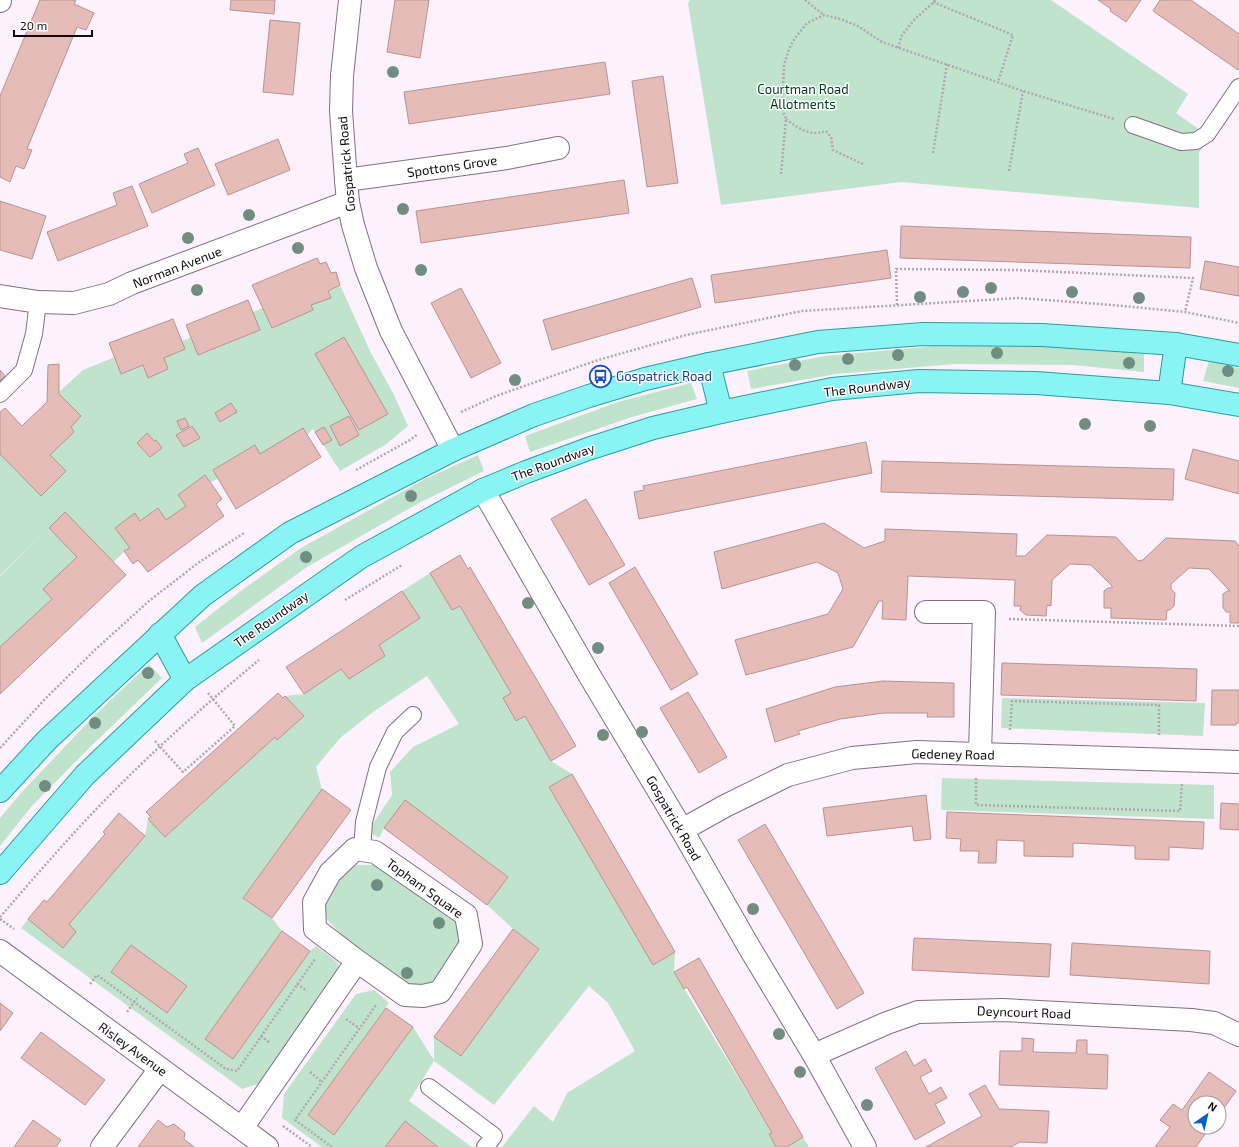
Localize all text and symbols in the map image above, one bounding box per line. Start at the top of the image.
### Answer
scale bar [14,12,92,38]
text: 20 m [20,18,47,32]
park label: Courtman Road Allotments [757,81,849,112]
street label: Gospatrick Road [334,116,358,212]
street label: Spottons Grove [406,152,498,180]
street label: Norman Avenue [130,243,224,291]
bus stop icon: Gospatrick Road [587,363,613,389]
place label: Gospatrick Road [616,368,712,384]
street label: The Roundway [823,374,911,400]
street label: The Roundway [509,439,597,484]
street label: The Roundway [231,587,311,651]
street label: Gedeney Road [911,745,995,763]
street label: Gospatrick Road [643,772,705,864]
street label: Topham Square [383,855,467,921]
street label: Deyncourt Road [977,1002,1071,1022]
street label: Risley Avenue [95,1019,171,1079]
north arrow [1187,1095,1227,1135]
text: N [1206,1099,1220,1114]

